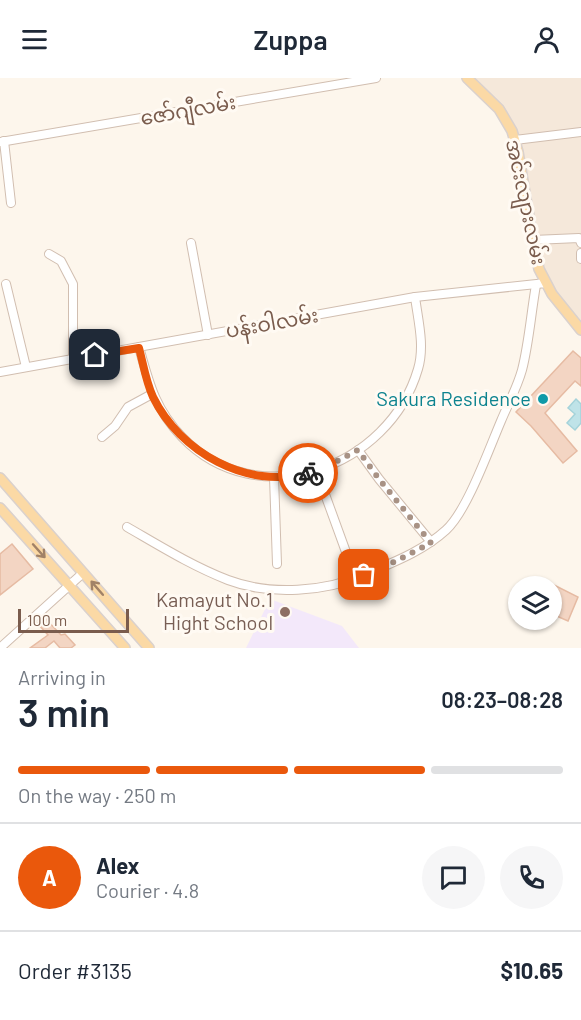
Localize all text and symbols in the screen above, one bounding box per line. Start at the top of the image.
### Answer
icon: menu [18,23,51,56]
text: Zuppa [253,23,328,55]
icon: person [530,23,563,56]
street label: ဇော်ဂျီလမ်း [138,88,238,134]
street label: အင်းလျားလမ်း [497,137,553,268]
street label: ပန်းဝါလမ်း [223,301,321,347]
pin [69,329,120,380]
icon: home [78,338,111,371]
place label: Sakura Residence [376,386,531,410]
marker: Sakura Residence [536,392,550,406]
courier [278,443,338,503]
icon: bike [292,457,325,490]
one-way arrow [32,543,46,558]
pin [338,549,389,600]
icon: bag [347,558,380,591]
map controls [508,576,562,630]
button: layers [508,576,562,630]
one-way arrow [90,581,104,596]
place label: Kamayut No.1 Hight School [156,587,273,634]
marker: Kamayut No.1 Hight School [278,605,292,619]
scale bar [18,606,129,634]
text: 100 m [27,610,67,629]
text: Arriving in [18,665,106,689]
text: 08:23–08:28 [441,686,563,712]
text: 3 min [18,688,110,735]
text: On the way · 250 m [18,783,176,807]
button: chat [422,846,485,909]
button: phone [500,846,563,909]
text: Alex [96,852,139,878]
text: A [42,864,57,890]
text: Courier · 4.8 [96,878,199,902]
text: Order #3135 [18,957,132,983]
text: $10.65 [500,957,563,983]

